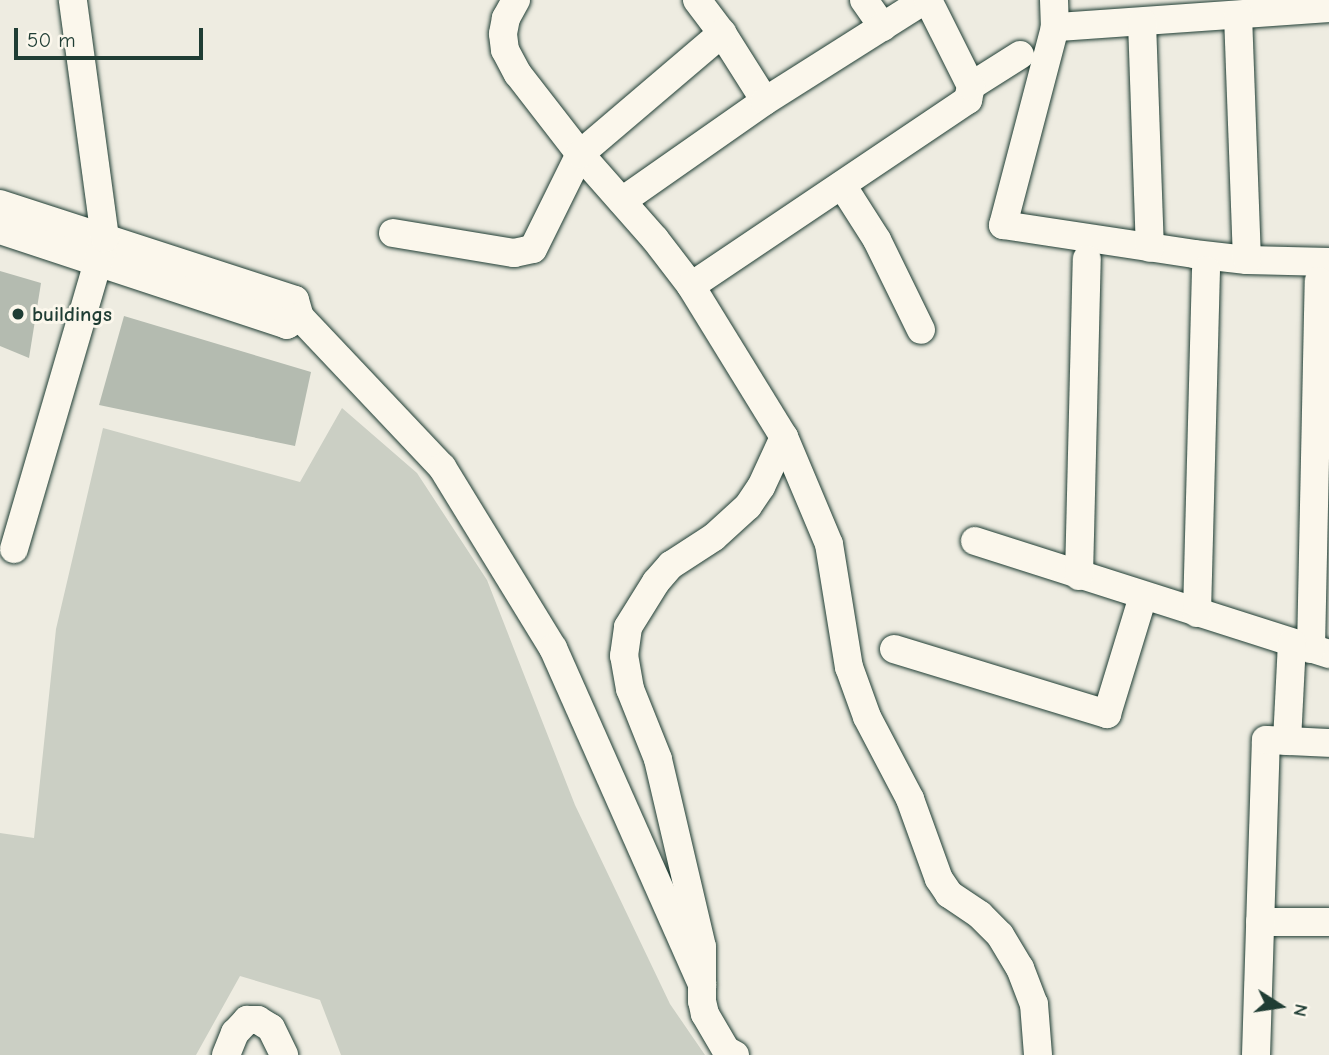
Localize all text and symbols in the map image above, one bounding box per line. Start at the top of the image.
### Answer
scale bar [18,14,206,58]
text: 50 m [27,28,76,52]
place label: buildings [32,301,112,327]
marker: buildings [10,306,26,322]
north arrow [1245,971,1315,1041]
text: N [1288,1002,1313,1019]

